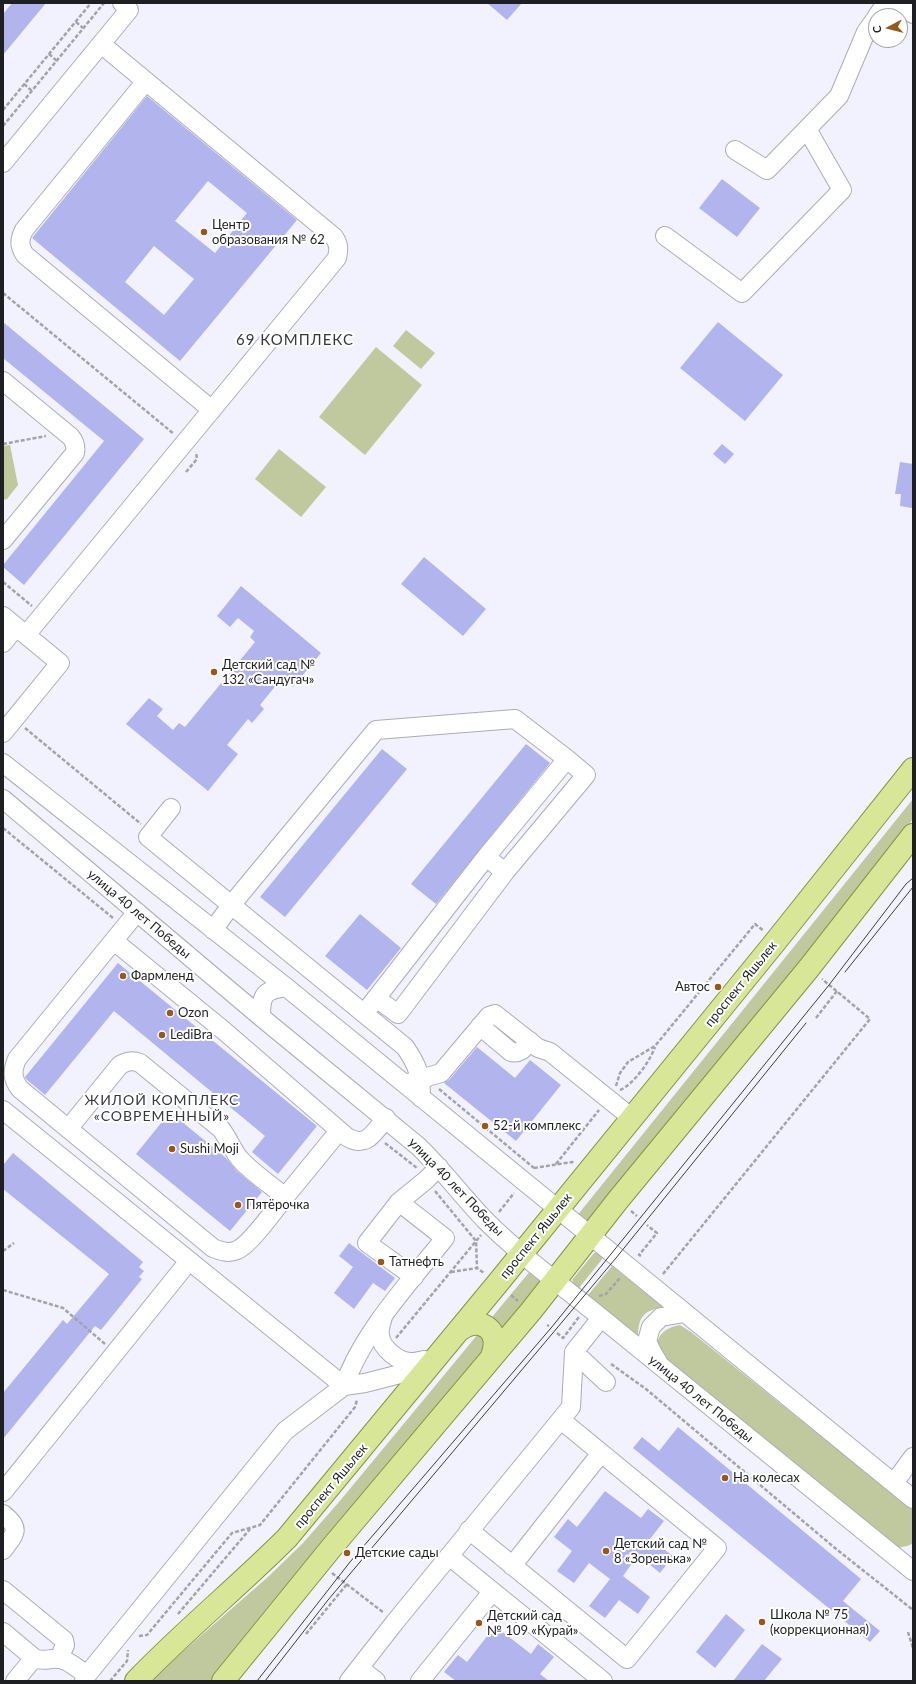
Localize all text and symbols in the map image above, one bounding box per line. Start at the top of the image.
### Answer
north arrow [868,8,908,48]
text: С [870,25,883,34]
place label: Центр образования № 62 [212,217,325,248]
marker: Центр образования № 62 [199,227,209,237]
district label: 69 КОМПЛЕКС [236,331,354,349]
place label: Детский сад № 132 «Сандугач» [222,657,315,688]
marker: Детский сад № 132 «Сандугач» [209,667,219,677]
street label: улица 40 лет Победы [84,866,194,962]
street label: проспект Яшьлек [702,938,780,1030]
place label: Фармленд [131,968,194,984]
marker: Фармленд [118,971,128,981]
place label: Автос [675,979,710,995]
marker: Автос [713,982,723,992]
place label: Ozon [178,1005,209,1021]
marker: Ozon [165,1008,175,1018]
place label: LediBra [170,1027,213,1043]
marker: LediBra [157,1030,167,1040]
district label: ЖИЛОЙ КОМПЛЕКС «СОВРЕМЕННЫЙ» [85,1092,239,1124]
place label: 52-й комплекс [493,1118,581,1134]
marker: 52-й комплекс [480,1121,490,1131]
street label: улица 40 лет Победы [405,1135,507,1239]
place label: Sushi Moji [180,1141,239,1157]
marker: Sushi Moji [167,1144,177,1154]
street label: проспект Яшьлек [497,1190,575,1282]
place label: Пятёрочка [246,1197,310,1213]
marker: Пятёрочка [233,1200,243,1210]
place label: Татнефть [389,1254,444,1270]
marker: Татнефть [376,1257,386,1267]
street label: улица 40 лет Победы [646,1352,756,1446]
street label: проспект Яшьлек [291,1441,371,1531]
place label: На колесах [733,1470,800,1486]
marker: На колесах [720,1473,730,1483]
place label: Детский сад № 8 «Зоренька» [614,1536,707,1567]
place label: Детские сады [355,1545,439,1561]
marker: Детский сад № 8 «Зоренька» [601,1546,611,1556]
marker: Детские сады [342,1548,352,1558]
place label: Школа № 75 (коррекционная) [770,1607,869,1638]
place label: Детский сад № 109 «Курай» [487,1608,578,1639]
marker: Школа № 75 (коррекционная) [757,1617,767,1627]
marker: Детский сад № 109 «Курай» [474,1618,484,1628]

